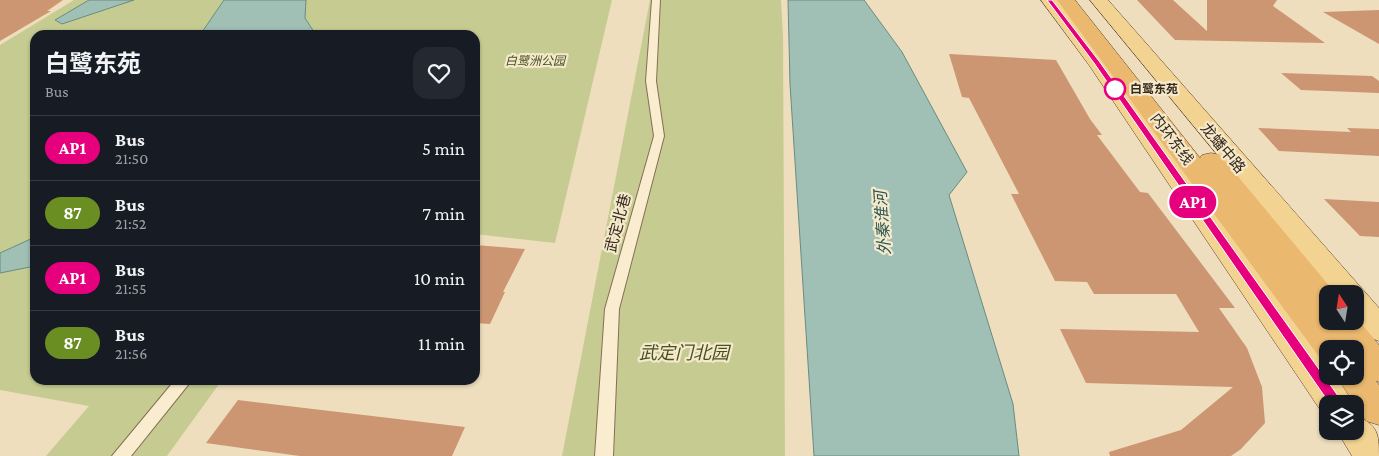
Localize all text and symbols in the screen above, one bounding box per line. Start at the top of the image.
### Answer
button: heart [413,47,465,99]
text: 白鹭东苑 [45,50,141,77]
park label: 白鹭洲公园 [505,54,567,68]
marker: 白鹭东苑 [1104,78,1126,100]
place label: 白鹭东苑 [1130,82,1178,96]
text: Bus [45,83,69,100]
street label: 内环东线 [1148,110,1196,168]
street label: 龙蟠中路 [1198,119,1249,176]
text: Bus [115,129,145,150]
text: AP1 [59,138,86,158]
text: 5 min [422,138,465,159]
text: 21:50 [115,150,148,167]
line badge: AP1 [1164,186,1222,218]
water label: 外秦淮河 [872,187,893,255]
street label: 武定北巷 [602,192,633,254]
text: AP1 [1179,192,1207,212]
text: Bus [115,194,145,215]
text: 87 [63,203,82,223]
text: 7 min [422,203,465,224]
text: 21:52 [115,215,146,232]
text: Bus [115,259,145,280]
text: AP1 [59,268,86,288]
text: 10 min [414,268,465,289]
text: 21:55 [115,280,147,297]
north arrow [1319,285,1364,330]
map controls [1319,285,1364,440]
text: Bus [115,324,145,345]
text: 87 [63,333,82,353]
text: 11 min [418,333,465,354]
button: locate [1319,340,1364,385]
park label: 武定门北园 [639,343,732,363]
text: 21:56 [115,345,147,362]
button: layers [1319,395,1364,440]

